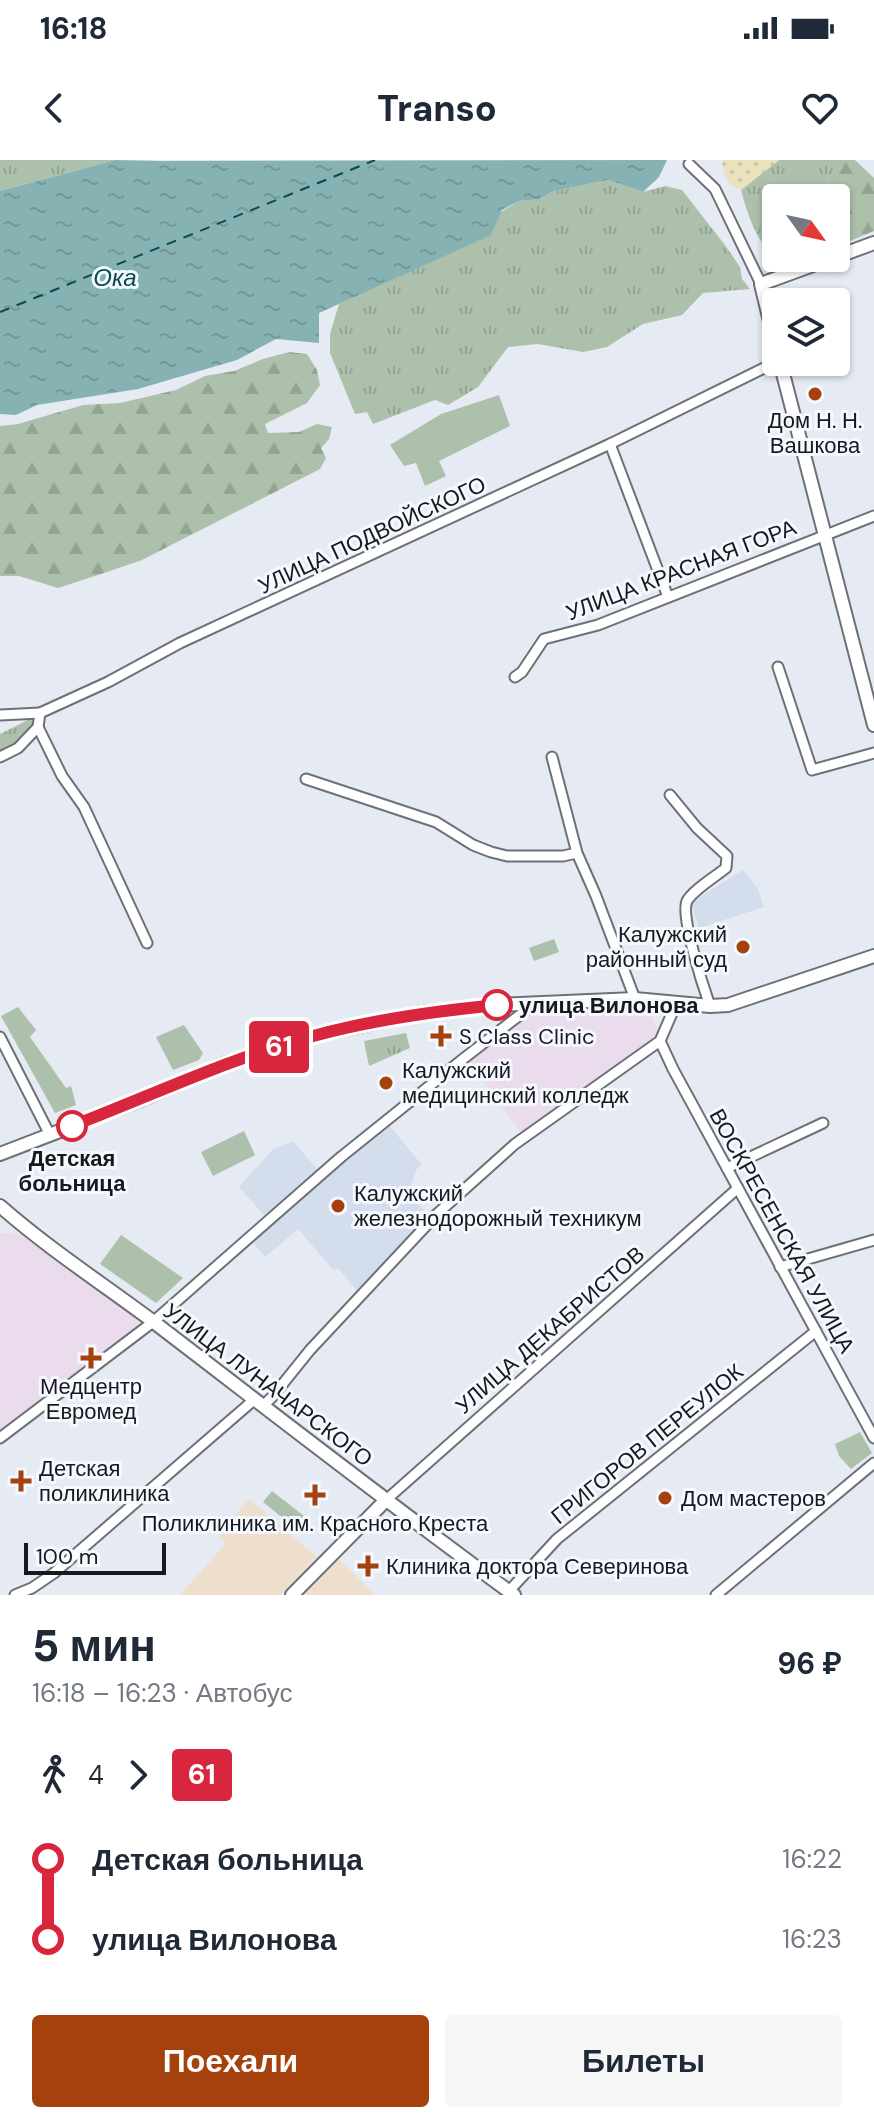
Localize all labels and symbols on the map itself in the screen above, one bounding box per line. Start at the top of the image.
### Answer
north arrow [762,184,850,272]
water label: Ока [93,262,137,293]
marker: Дом Н. Н. Вашкова [806,385,824,403]
place label: Дом Н. Н. Вашкова [768,406,862,460]
street label: УЛИЦА ПОДВОЙСКОГО [254,469,490,601]
street label: УЛИЦА КРАСНАЯ ГОРА [562,513,801,627]
place label: Калужский районный суд [586,920,727,974]
marker: Калужский районный суд [734,938,752,956]
marker: улица Вилонова [482,990,512,1020]
place label: улица Вилонова [519,991,699,1020]
line badge: 61 [243,1021,315,1073]
place label: S Class Clinic [459,1022,595,1051]
marker: S Class Clinic [430,1025,452,1047]
place label: Калужский медицинский колледж [402,1056,629,1110]
marker: Калужский медицинский колледж [377,1074,395,1092]
street label: ВОСКРЕСЕНСКАЯ УЛИЦА [703,1104,862,1359]
marker: Детская больница [57,1111,87,1141]
place label: Детская больница [19,1144,126,1198]
place label: Калужский железнодорожный техникум [354,1179,642,1233]
marker: Калужский железнодорожный техникум [329,1197,347,1215]
street label: УЛИЦА ДЕКАБРИСТОВ [449,1240,651,1420]
street label: УЛИЦА ЛУНАЧАРСКОГО [158,1297,378,1473]
marker: Медцентр Евромед [80,1347,102,1369]
street label: ГРИГОРОВ ПЕРЕУЛОК [545,1357,749,1531]
place label: Медцентр Евромед [40,1372,142,1426]
place label: Детская поликлиника [39,1454,170,1508]
marker: Детская поликлиника [10,1470,32,1492]
marker: Поликлиника им. Красного Креста [304,1484,326,1506]
place label: Дом мастеров [681,1484,826,1513]
marker: Дом мастеров [656,1489,674,1507]
place label: Поликлиника им. Красного Креста [142,1509,489,1538]
scale bar [24,1539,166,1575]
place label: Клиника доктора Северинова [386,1552,689,1581]
marker: Клиника доктора Северинова [357,1555,379,1577]

